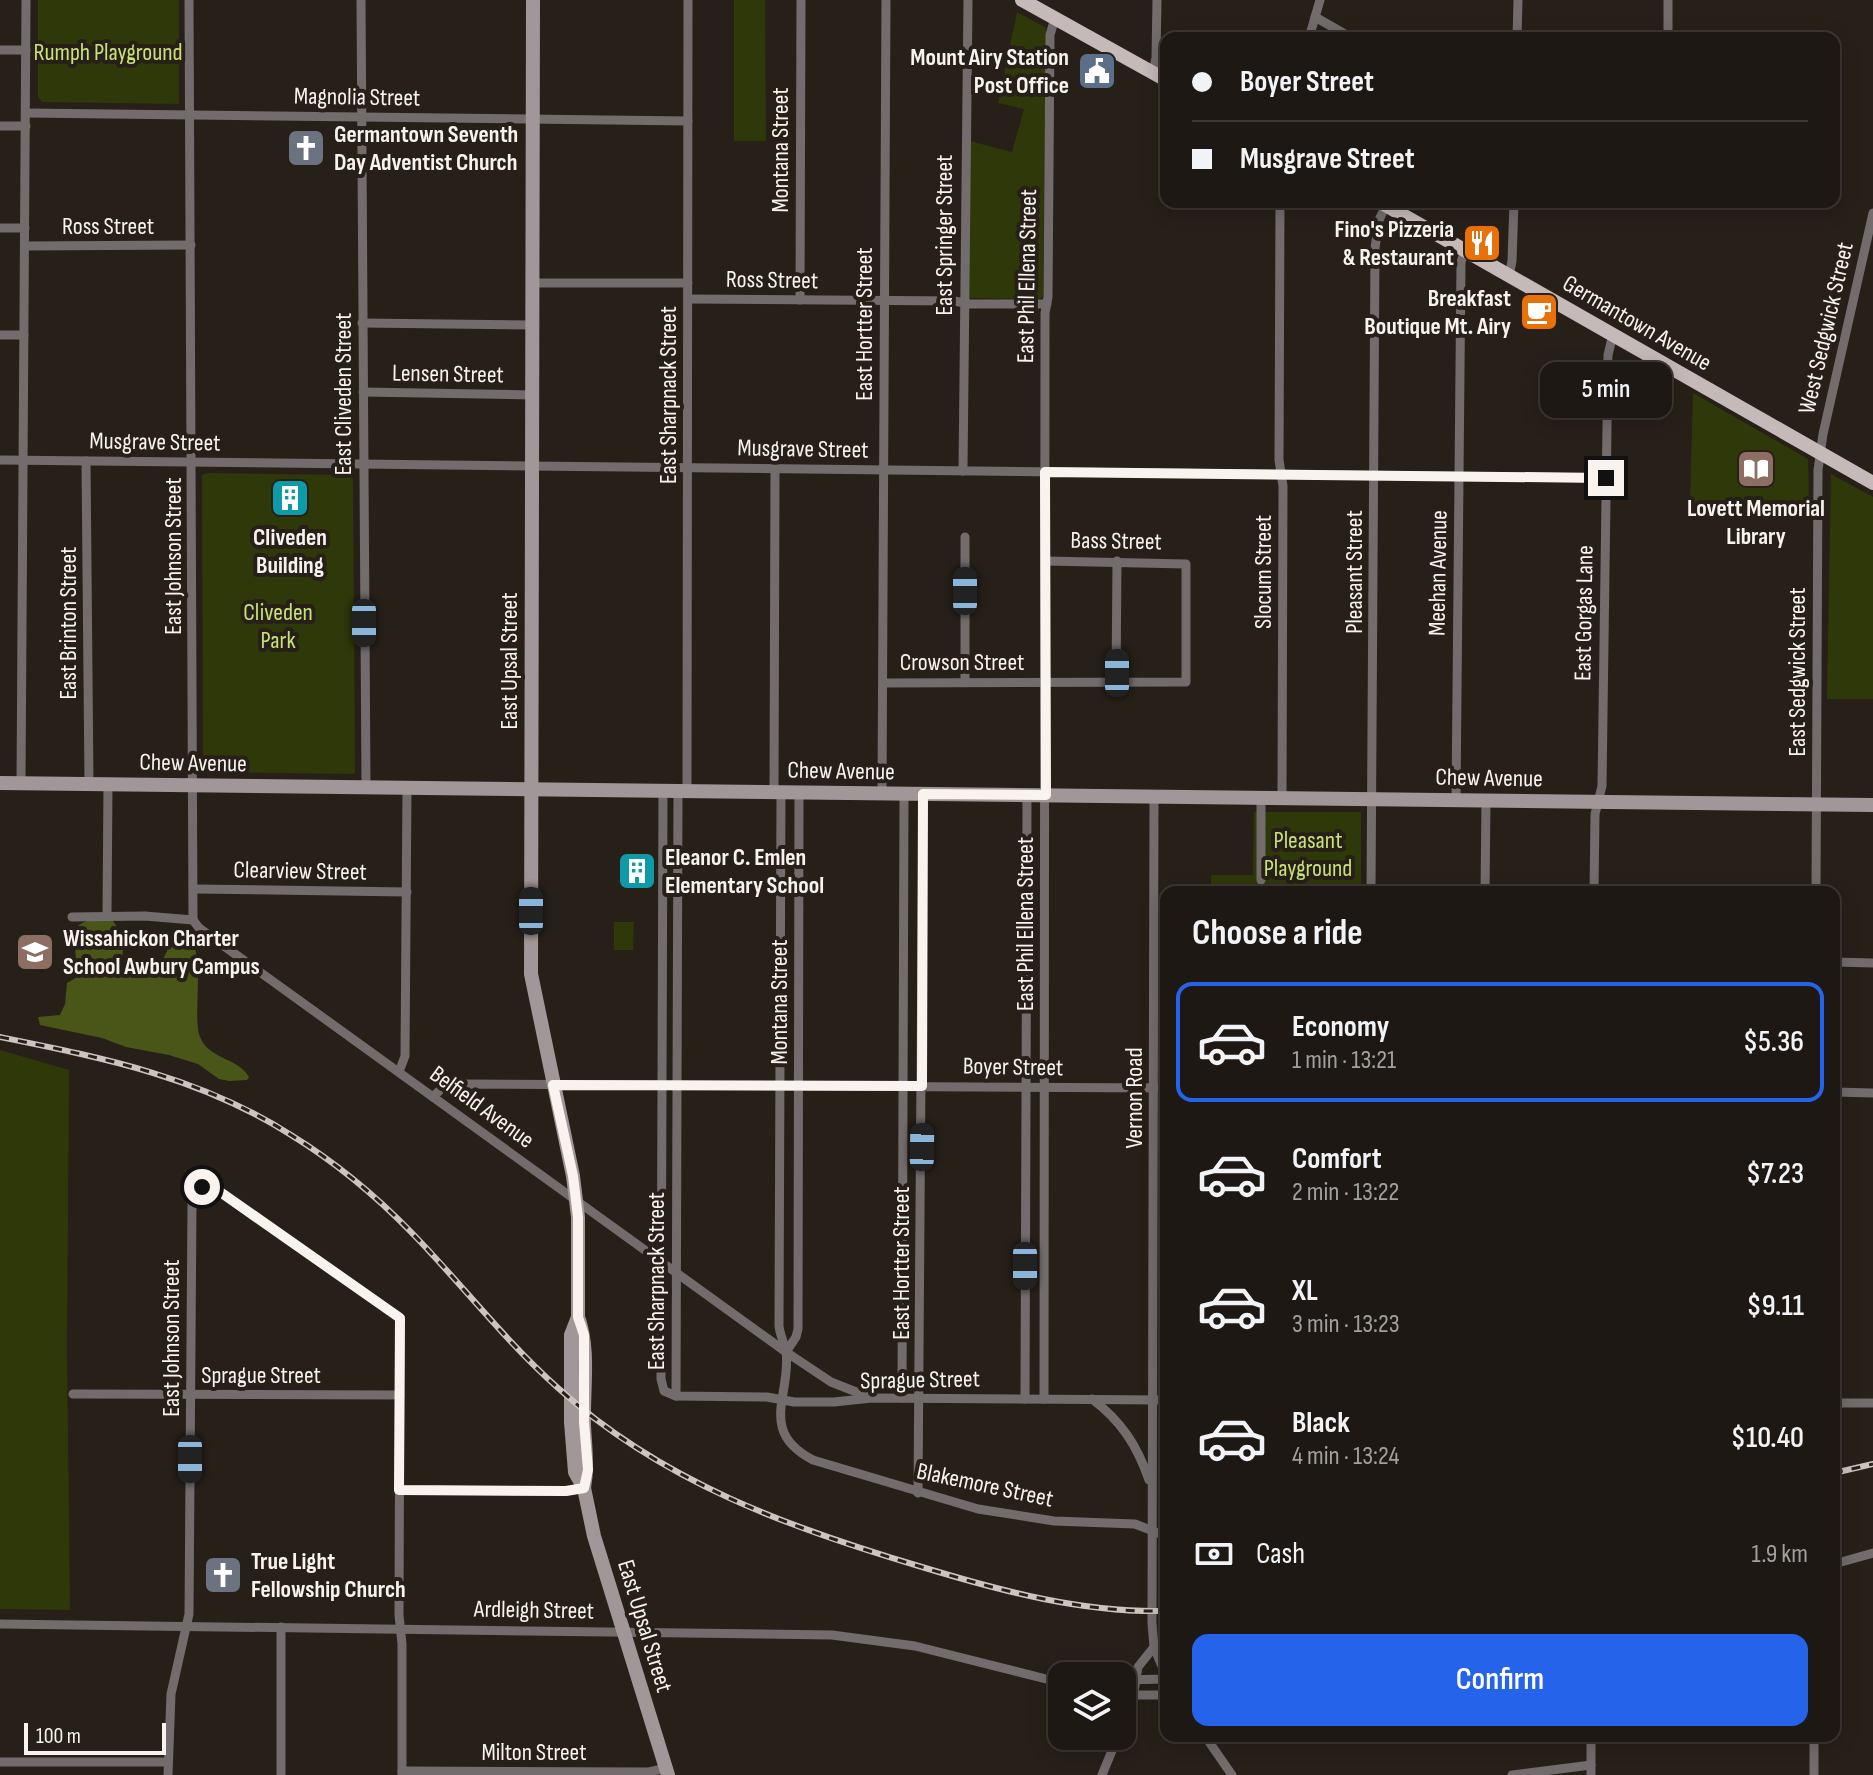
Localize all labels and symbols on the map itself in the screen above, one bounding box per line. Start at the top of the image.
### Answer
park label: Rumph Playground [33,38,183,67]
place label: Mount Airy Station Post Office [910,43,1069,100]
public building icon: Mount Airy Station Post Office [1076,50,1118,92]
street label: Magnolia Street [294,81,420,113]
street label: Montana Street [766,87,795,213]
place label: Germantown Seventh Day Adventist Church [334,120,518,177]
church icon: Germantown Seventh Day Adventist Church [285,127,327,169]
street label: East Springer Street [930,155,959,315]
street label: East Phil Ellena Street [1011,189,1043,363]
street label: Ross Street [62,212,154,241]
place label: Fino's Pizzeria & Restaurant [1334,215,1454,272]
restaurant icon: Fino's Pizzeria & Restaurant [1461,222,1503,264]
street label: West Sedgwick Street [1792,239,1860,417]
street label: East Hortter Street [850,247,879,401]
street label: Ross Street [726,265,818,295]
street label: Germantown Avenue [1557,269,1717,377]
place label: Breakfast Boutique Mt. Airy [1364,284,1511,341]
cafe icon: Breakfast Boutique Mt. Airy [1518,291,1560,333]
street label: East Sharpnack Street [654,306,683,484]
street label: East Cliveden Street [329,313,358,475]
street label: Lensen Street [392,359,504,389]
callout: 5 min [1540,362,1672,418]
street label: Musgrave Street [89,426,221,458]
street label: Musgrave Street [737,433,869,465]
library icon: Lovett Memorial Library [1735,448,1777,490]
route end [1588,460,1624,496]
street label: East Johnson Street [159,477,188,635]
building icon: Cliveden Building [269,477,311,519]
place label: Lovett Memorial Library [1687,494,1825,551]
street label: Pleasant Street [1340,510,1369,634]
street label: Meehan Avenue [1422,510,1454,636]
street label: Slocum Street [1249,515,1278,629]
place label: Cliveden Building [253,523,327,580]
street label: Bass Street [1070,526,1162,556]
street label: East Gorgas Lane [1568,545,1600,681]
street label: East Brinton Street [54,547,83,699]
car [953,567,977,615]
street label: East Sedgwick Street [1783,588,1812,756]
street label: East Upsal Street [495,592,524,730]
park label: Cliveden Park [243,598,313,655]
car [352,599,376,647]
street label: Crowson Street [900,648,1024,677]
car [1105,649,1129,697]
street label: Chew Avenue [139,748,247,778]
street label: Chew Avenue [787,756,895,786]
street label: Chew Avenue [1435,763,1543,793]
park label: Pleasant Playground [1264,826,1352,883]
street label: East Phil Ellena Street [1011,837,1040,1011]
place label: Eleanor C. Emlen Elementary School [665,843,824,900]
building icon: Eleanor C. Emlen Elementary School [616,850,658,892]
street label: Clearview Street [233,855,367,887]
car [519,887,543,935]
place label: Wissahickon Charter School Awbury Campus [63,924,260,981]
school or university icon: Wissahickon Charter School Awbury Campus [14,931,56,973]
street label: Montana Street [765,939,794,1065]
street label: Vernon Road [1120,1048,1149,1148]
street label: Boyer Street [962,1052,1064,1082]
street label: Belfield Avenue [424,1059,540,1155]
car [910,1123,934,1171]
route start [184,1169,220,1205]
street label: East Hortter Street [887,1186,916,1340]
street label: East Sharpnack Street [642,1192,671,1370]
car [1013,1242,1037,1290]
street label: East Johnson Street [157,1259,186,1417]
street label: Sprague Street [201,1361,321,1390]
street label: Sprague Street [860,1364,980,1396]
car [178,1435,202,1483]
street label: Blakemore Street [914,1456,1056,1514]
place label: True Light Fellowship Church [251,1547,406,1604]
church icon: True Light Fellowship Church [202,1554,244,1596]
street label: East Upsal Street [611,1556,679,1696]
street label: Ardleigh Street [473,1594,594,1626]
scale bar [24,1719,166,1755]
street label: Milton Street [482,1738,587,1767]

